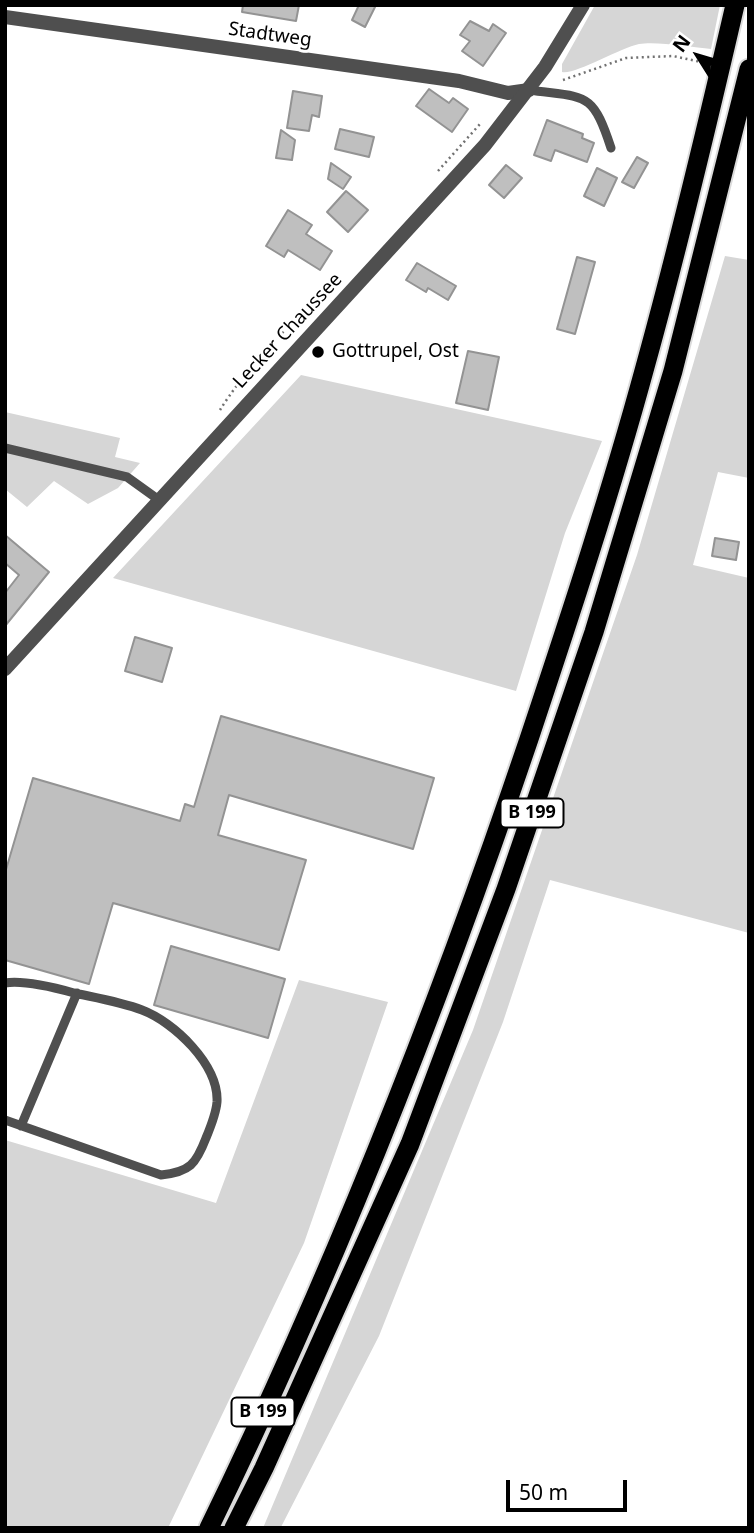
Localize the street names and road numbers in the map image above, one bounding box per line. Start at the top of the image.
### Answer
street label: Stadtweg [227,18,313,52]
street label: Lecker Chaussee [229,269,347,393]
road number: B 199 [500,798,564,828]
road number: B 199 [232,1398,294,1427]

